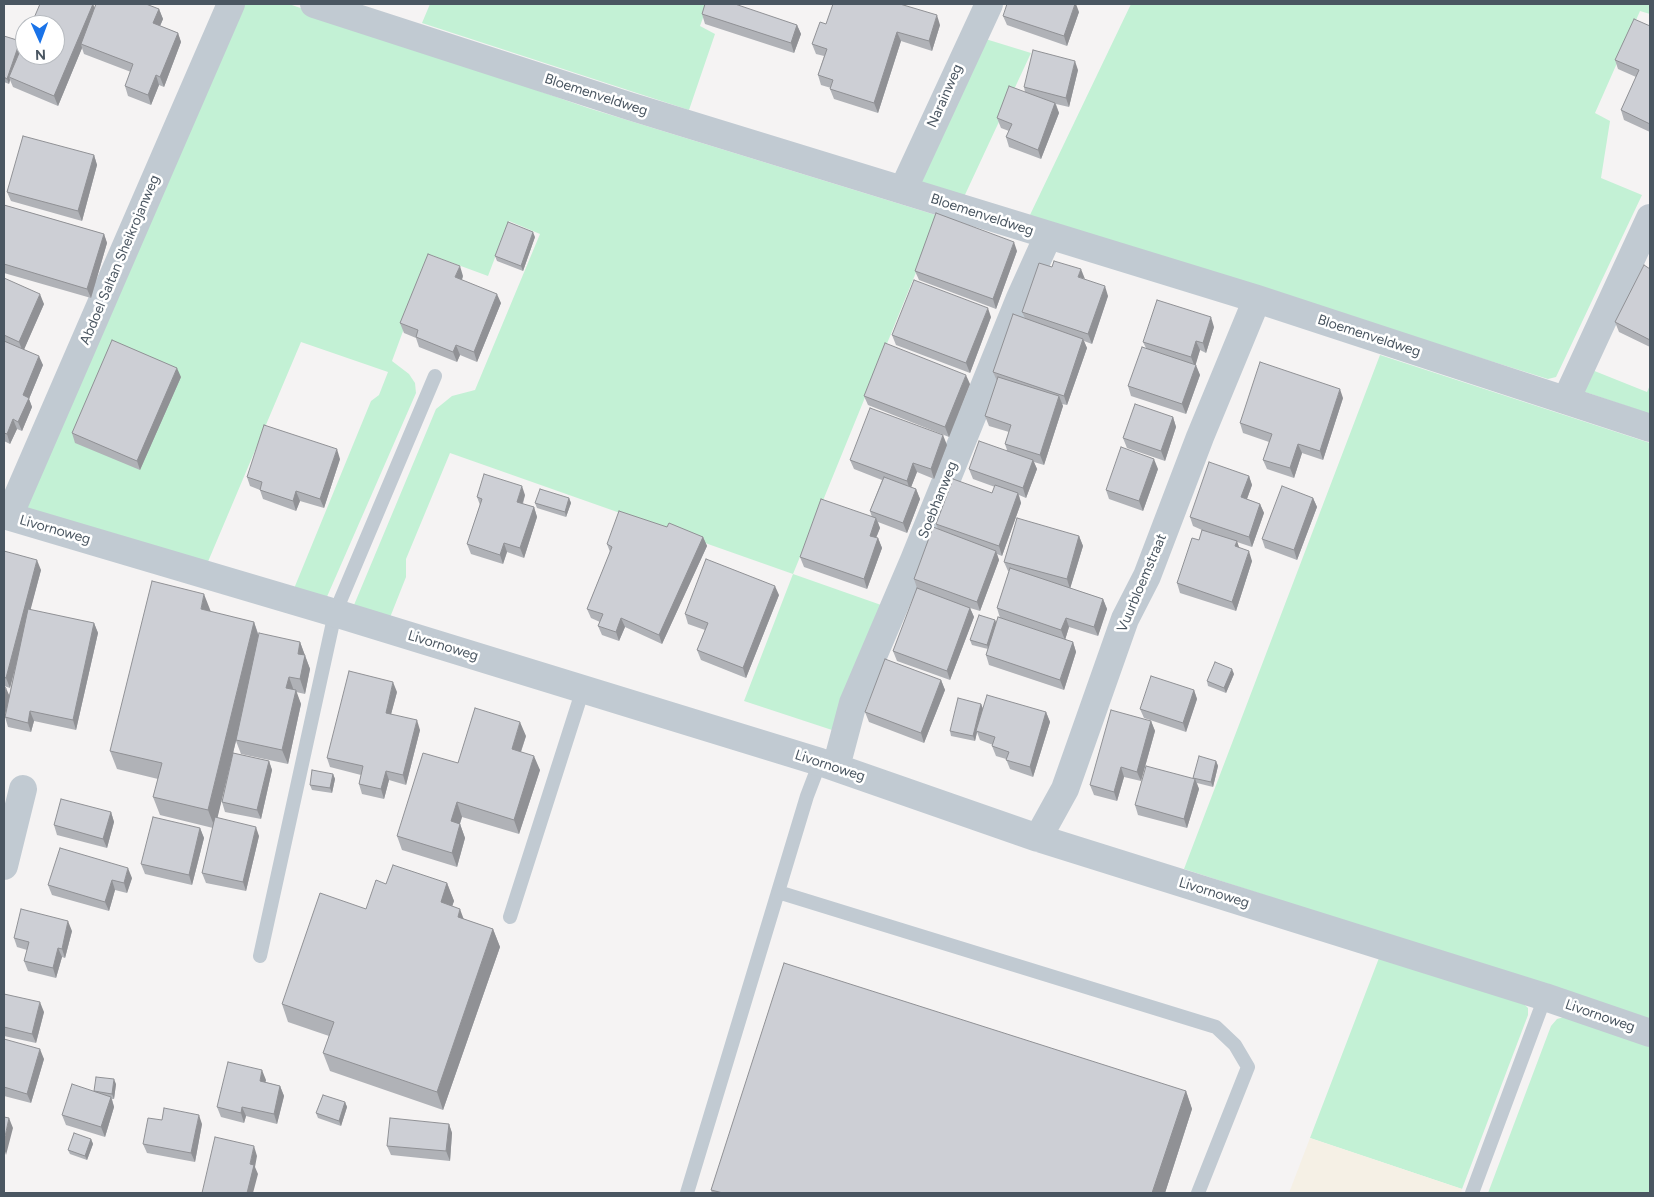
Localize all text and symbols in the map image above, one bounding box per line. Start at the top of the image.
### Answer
north arrow [15,15,65,65]
text: N [35,46,46,63]
street label: Narainweg [924,62,966,130]
street label: Bloemenveldweg [542,70,650,120]
street label: Abdoel Saltan Sheikrojanweg [77,173,163,347]
street label: Bloemenveldweg [928,190,1036,240]
street label: Bloemenveldweg [1315,311,1423,361]
street label: Soebhanweg [915,459,961,541]
street label: Livornoweg [18,512,92,548]
street label: Vuurbloemstraat [1114,531,1170,635]
street label: Livornoweg [406,627,480,665]
street label: Livornoweg [793,747,867,785]
street label: Livornoweg [1177,874,1251,912]
street label: Livornoweg [1563,996,1637,1036]

